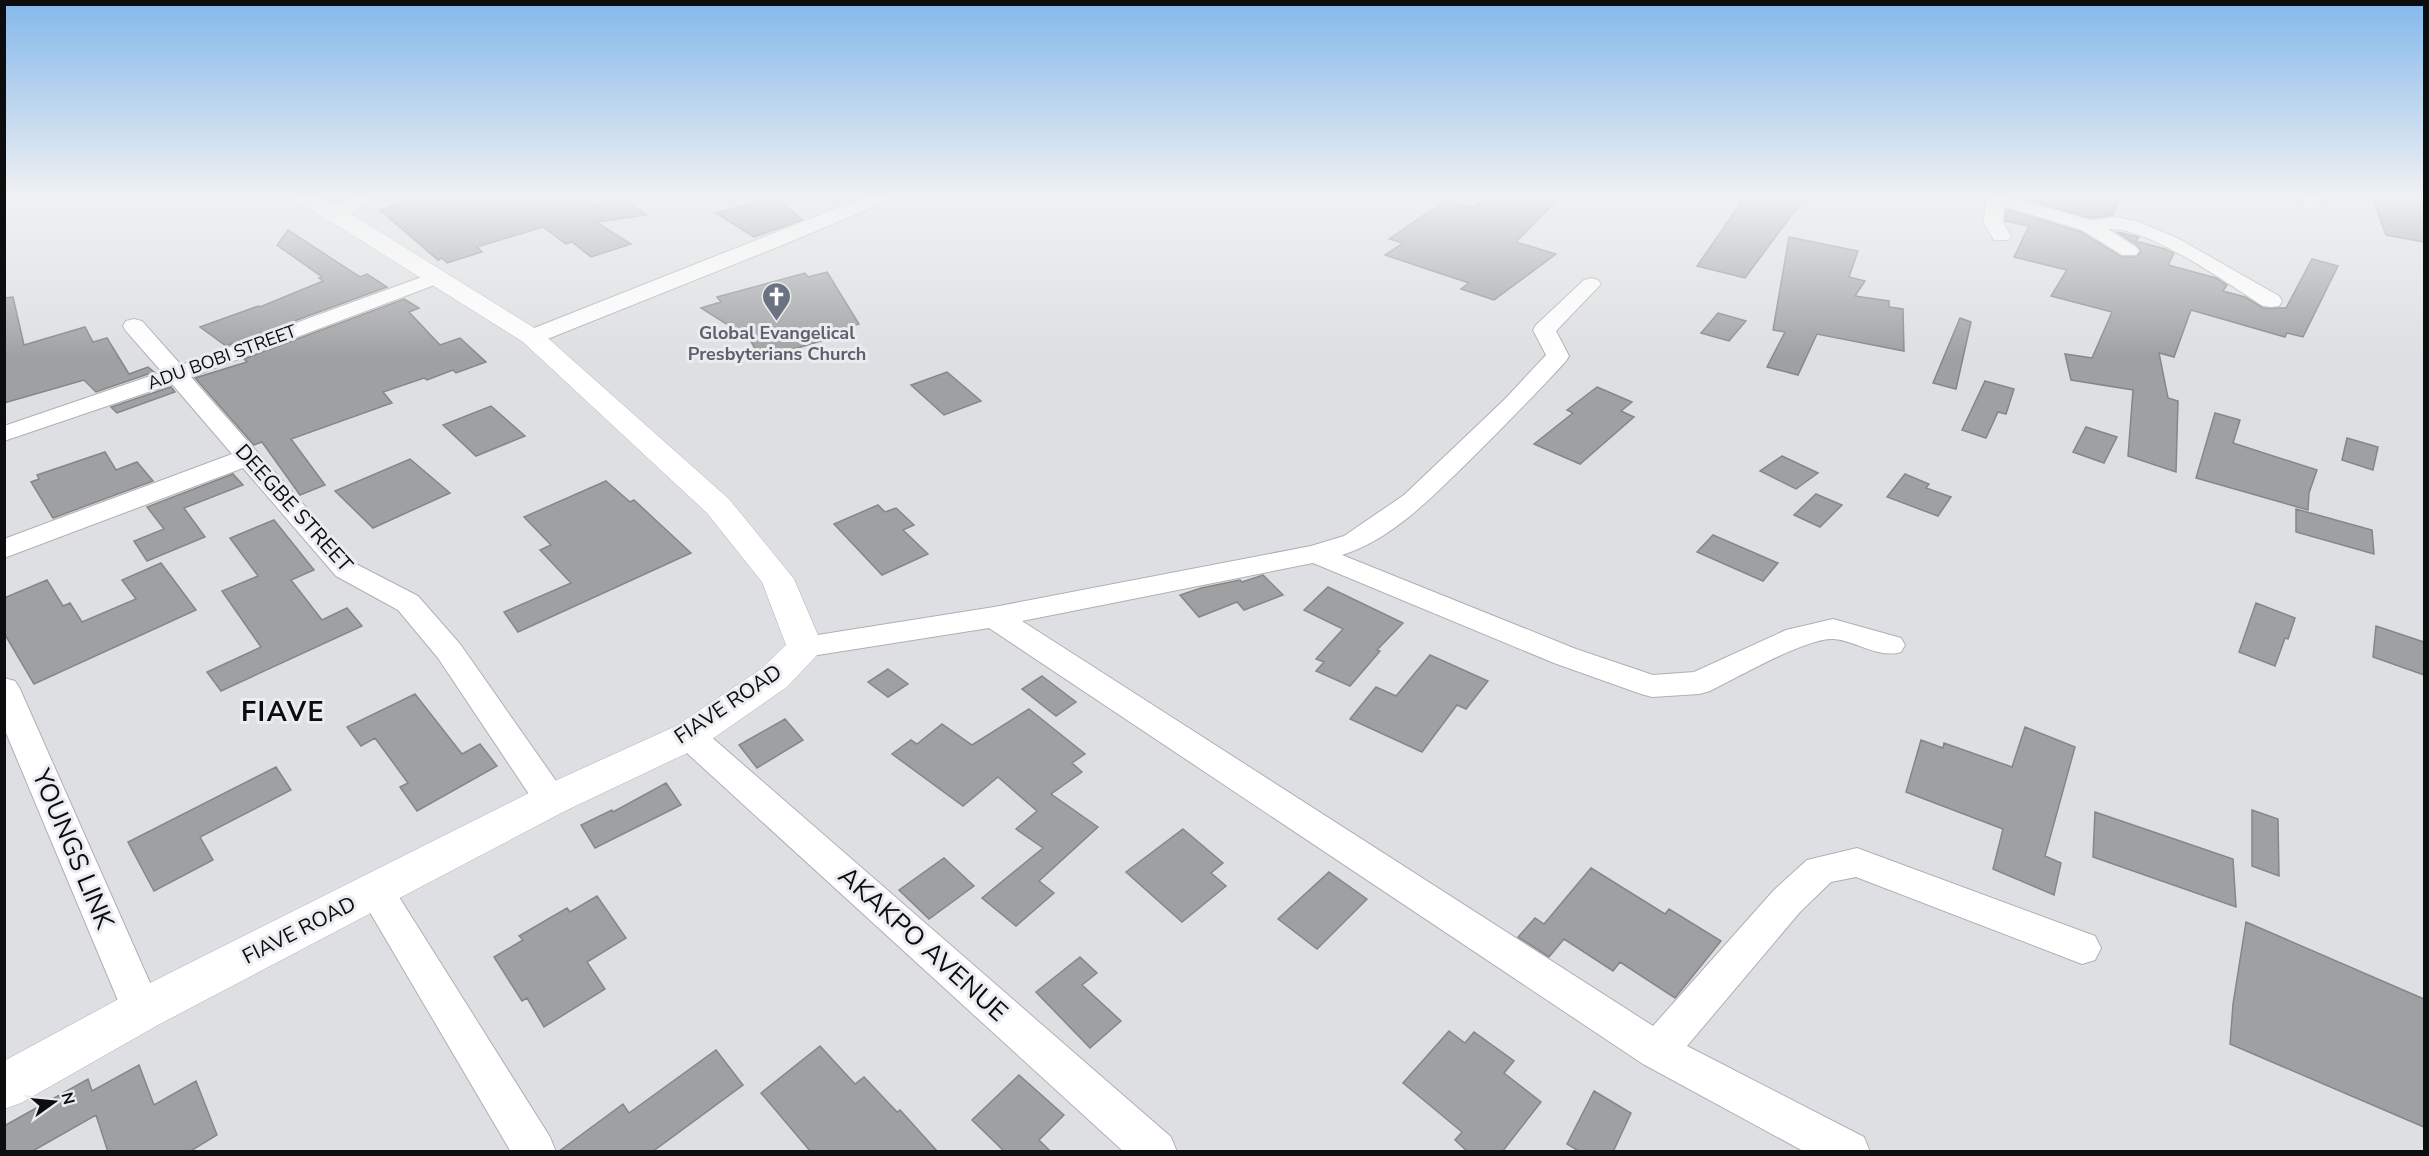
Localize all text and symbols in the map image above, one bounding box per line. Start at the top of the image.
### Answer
church icon: Global Evangelical Presbyterians Church [761,280,793,322]
street label: ADU BOBI STREET [144,319,300,395]
place label: Global Evangelical Presbyterians Church [688,321,866,366]
street label: DEEGBE STREET [229,438,359,578]
street label: FIAVE ROAD [669,658,787,750]
district label: FIAVE [241,694,325,731]
street label: YOUNGS LINK [23,763,123,935]
street label: AKAKPO AVENUE [831,859,1015,1029]
street label: FIAVE ROAD [237,889,361,971]
north arrow [24,1072,84,1132]
text: N [55,1090,80,1107]

